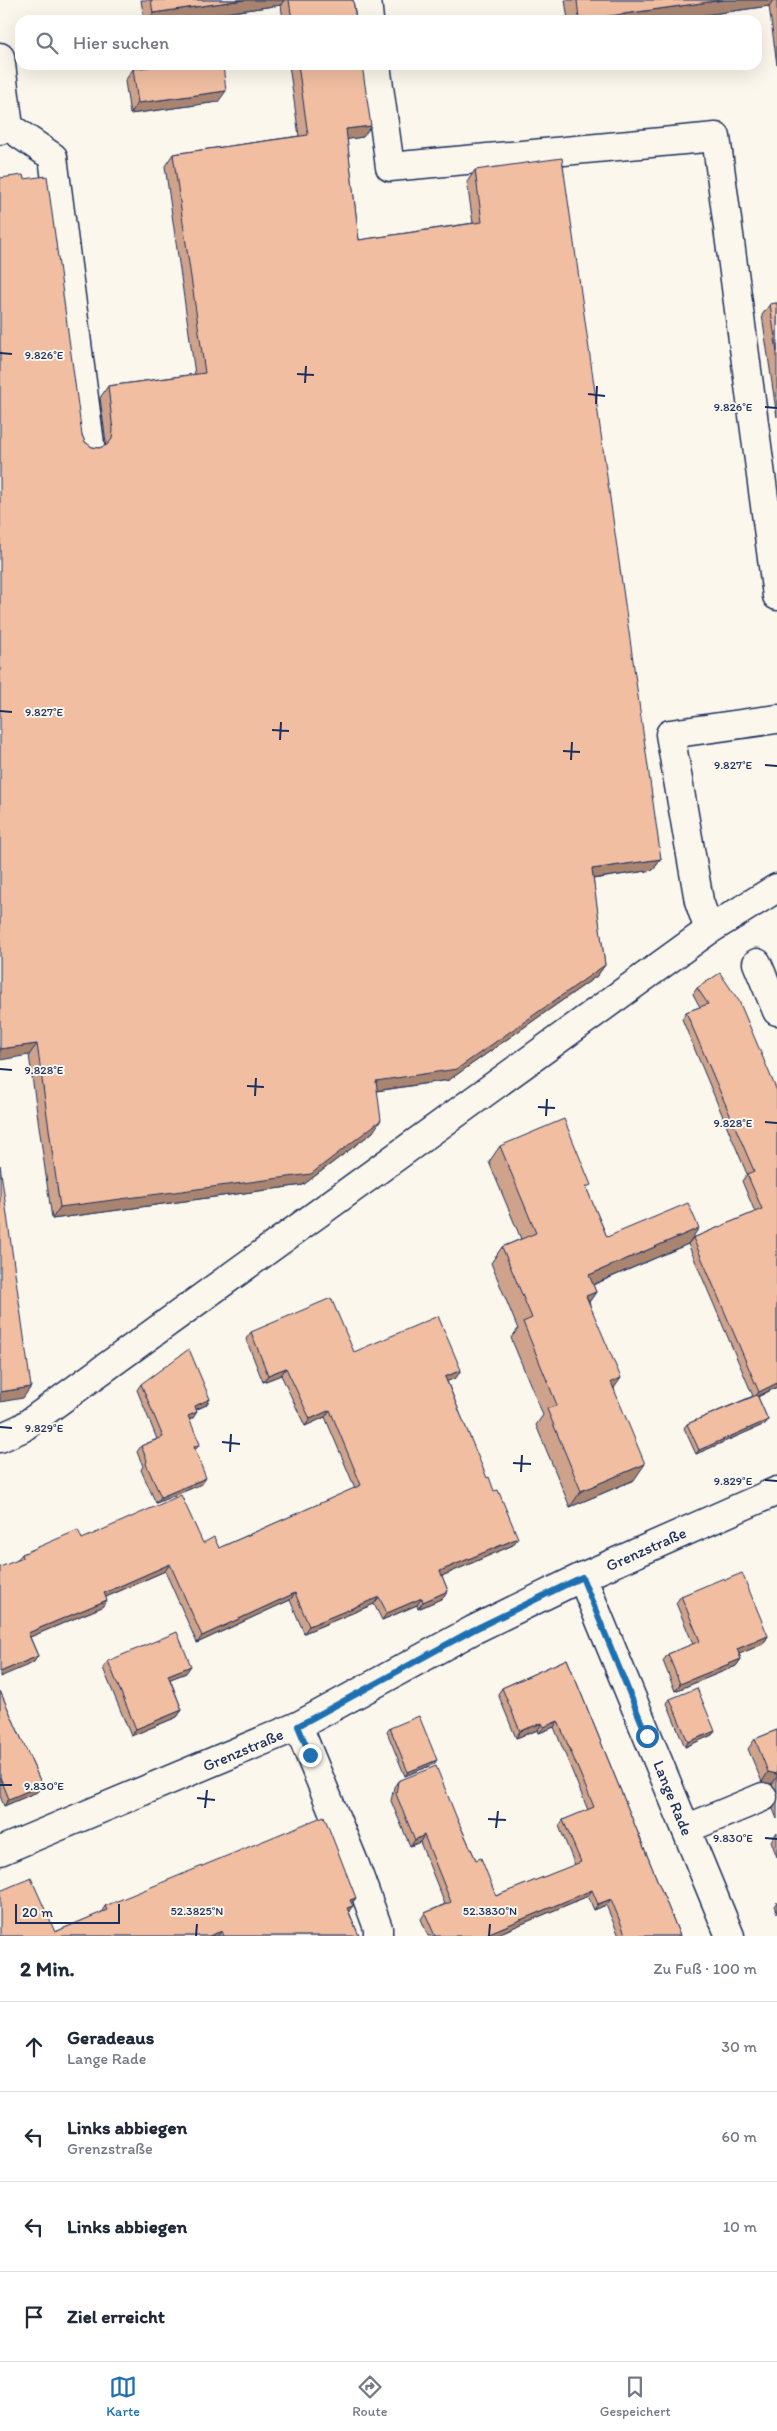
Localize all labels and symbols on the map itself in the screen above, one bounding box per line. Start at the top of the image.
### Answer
text: 9.826°E [25,348,64,362]
text: 9.826°E [714,400,753,414]
text: 9.827°E [25,705,63,719]
text: 9.827°E [714,758,752,772]
text: 9.828°E [25,1063,64,1077]
text: 9.828°E [714,1116,753,1130]
text: 9.829°E [25,1421,64,1435]
text: 9.829°E [714,1474,753,1488]
street label: Grenzstraße [603,1523,689,1575]
street label: Grenzstraße [200,1724,286,1776]
route start [636,1725,659,1748]
route end [299,1744,322,1767]
street label: Lange Rade [649,1758,697,1838]
text: 9.830°E [24,1779,64,1793]
text: 9.830°E [713,1831,753,1845]
scale bar [15,1901,120,1924]
text: 52.3825°N [171,1904,223,1918]
text: 52.3830°N [463,1904,517,1918]

